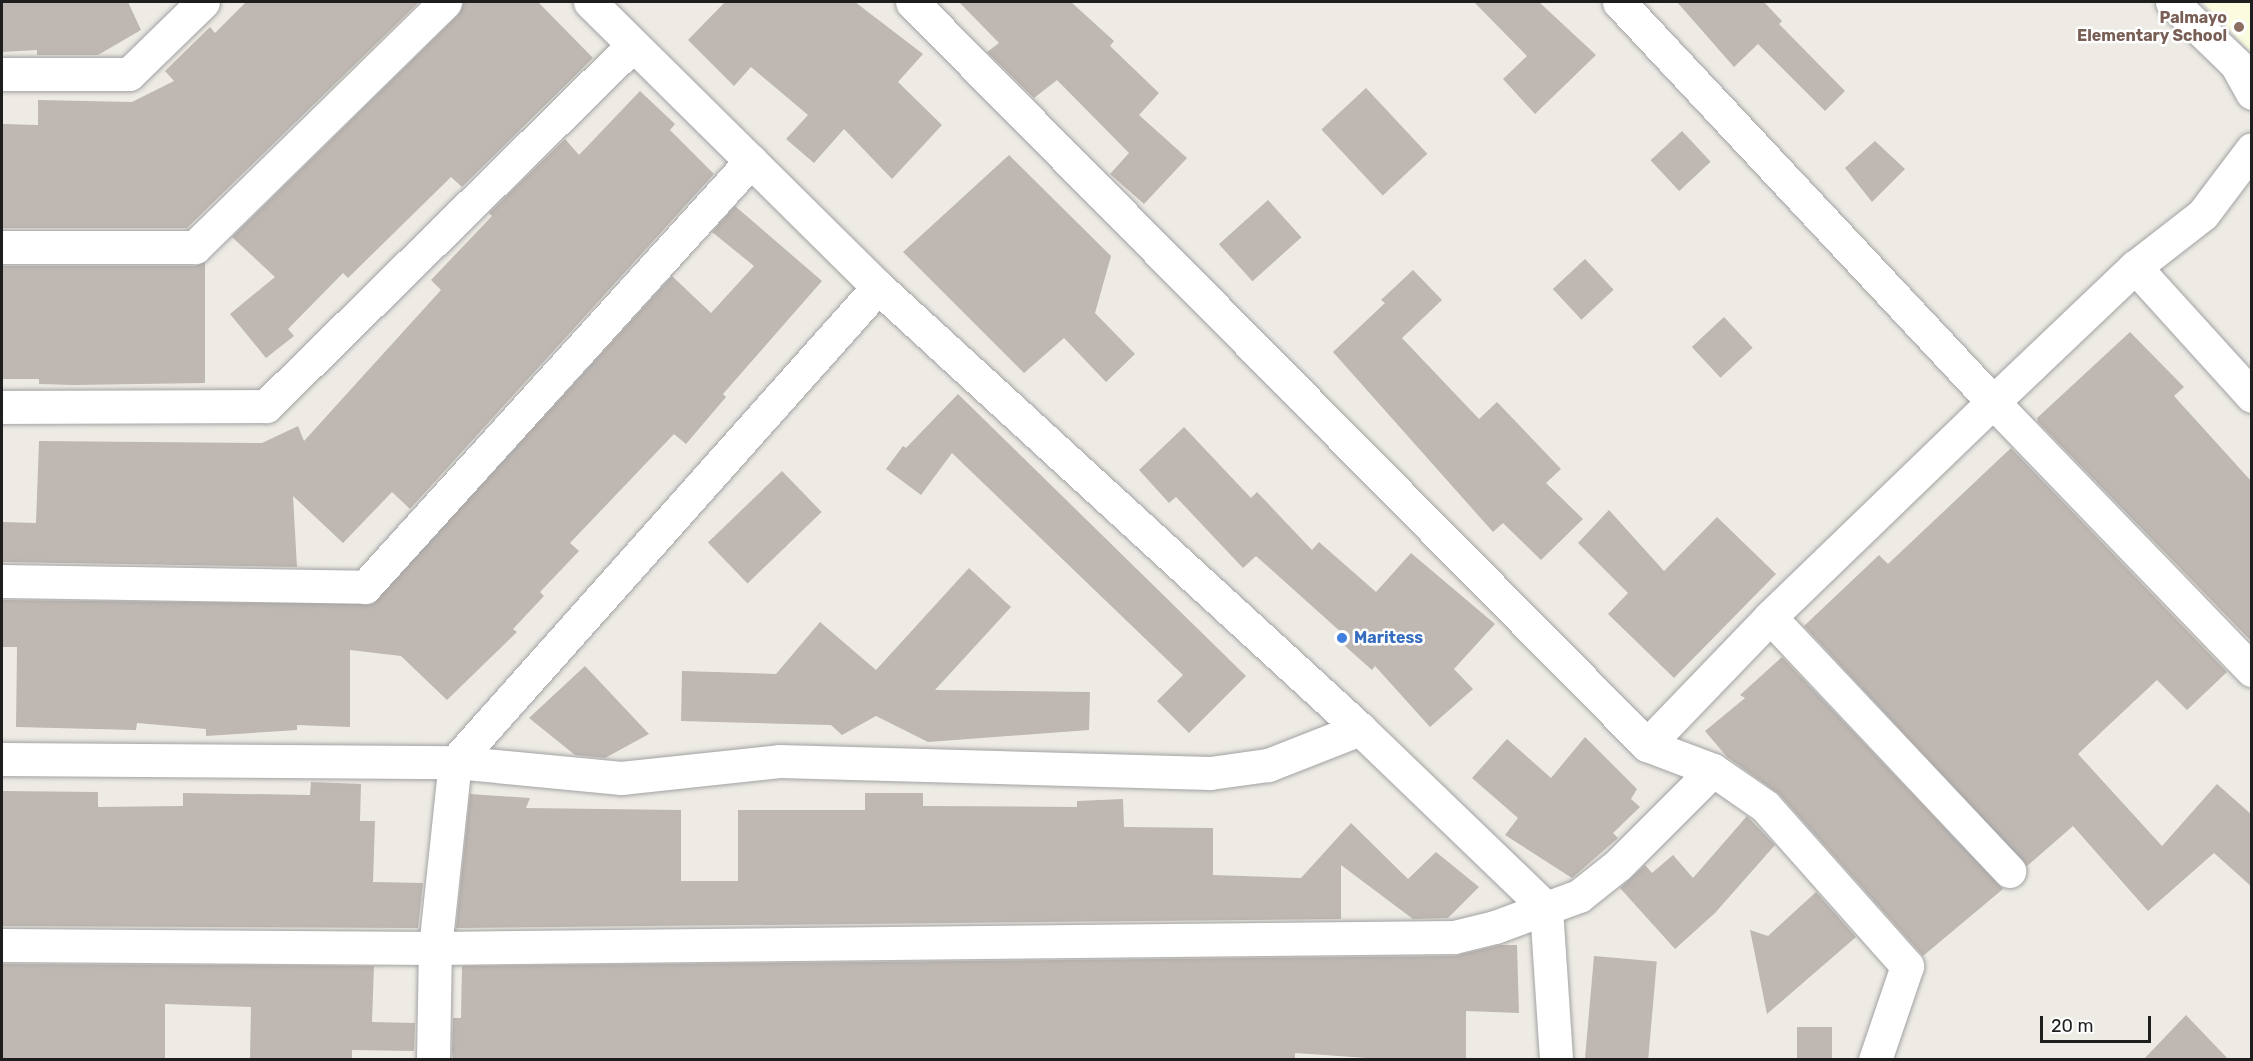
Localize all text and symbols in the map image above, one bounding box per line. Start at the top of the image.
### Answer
place label: Palmayo Elementary School [2077,8,2227,46]
marker: Palmayo Elementary School [2232,20,2246,34]
place label: Maritess [1354,628,1423,648]
marker: Maritess [1335,631,1349,645]
scale bar [2043,1004,2154,1042]
text: 20 m [2051,1015,2093,1037]

